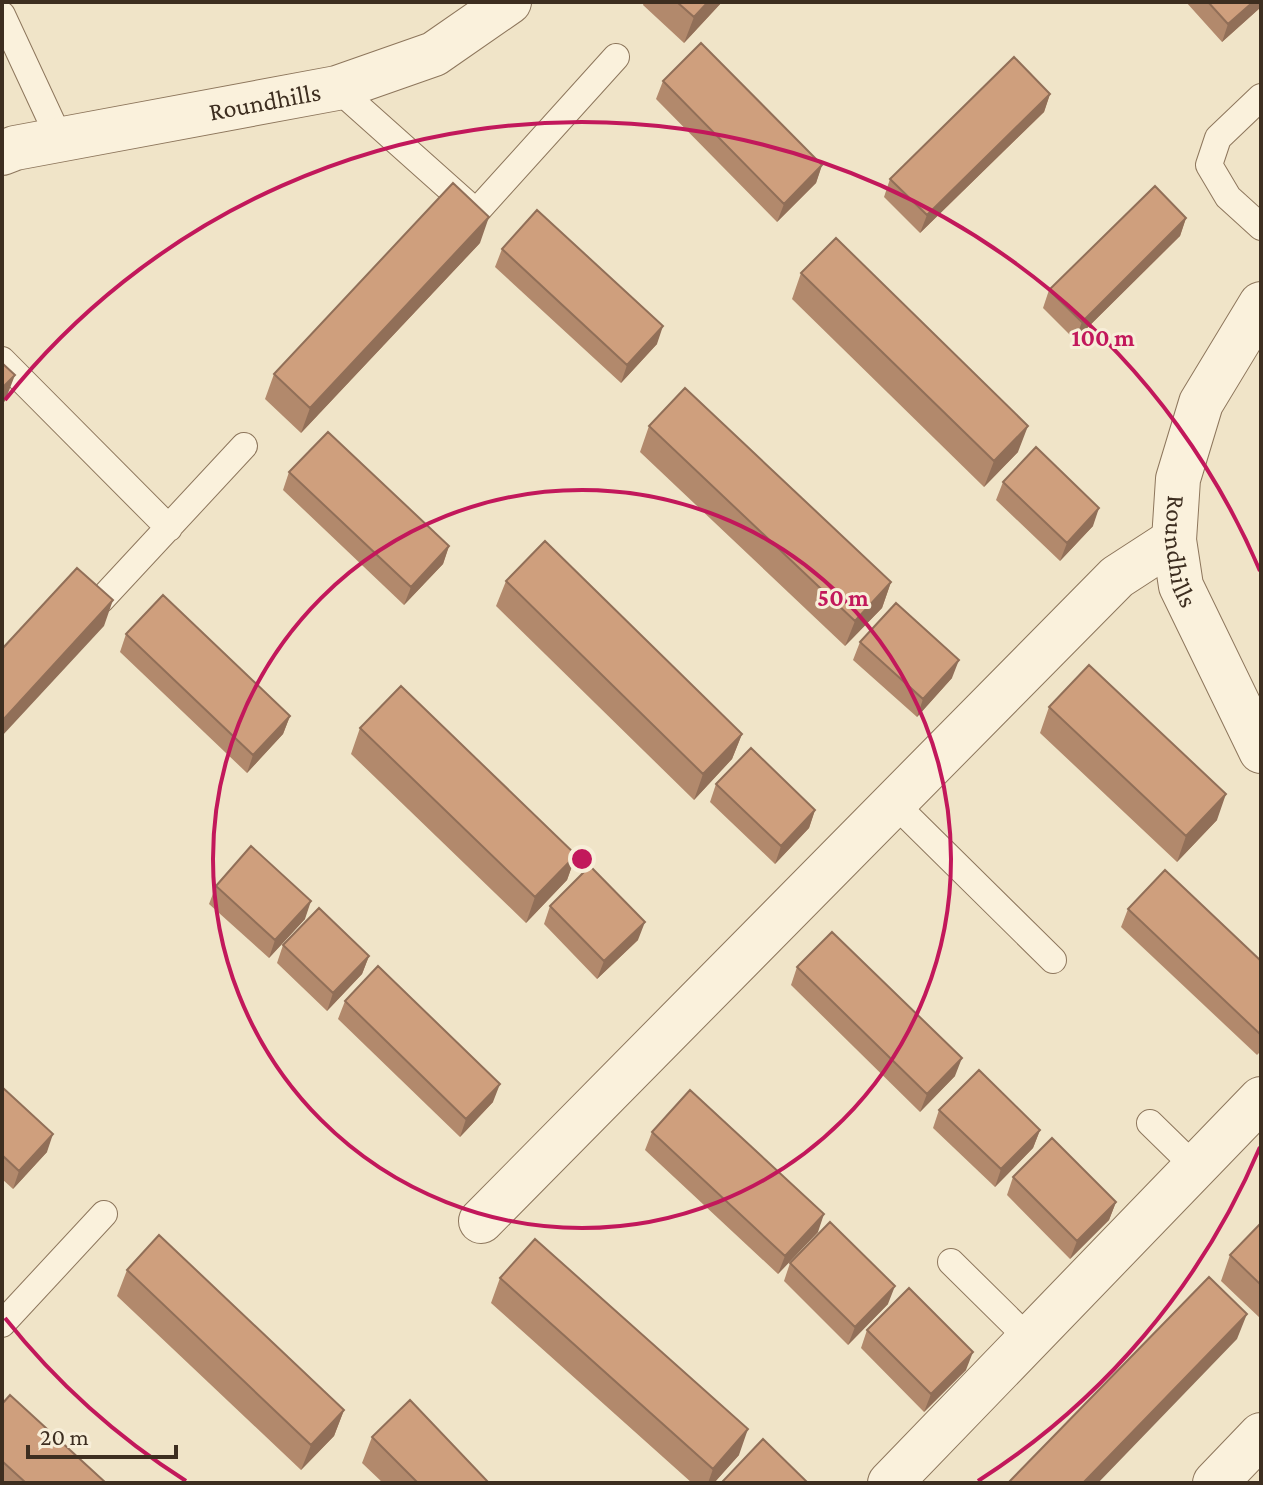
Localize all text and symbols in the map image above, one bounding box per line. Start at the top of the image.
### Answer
street label: Roundhills [207,77,323,127]
text: 100 m [1071,324,1135,351]
street label: Roundhills [1159,494,1203,612]
text: 50 m [817,584,869,611]
centre of rings [568,845,596,873]
scale bar [28,1409,176,1459]
text: 20 m [40,1423,89,1450]

